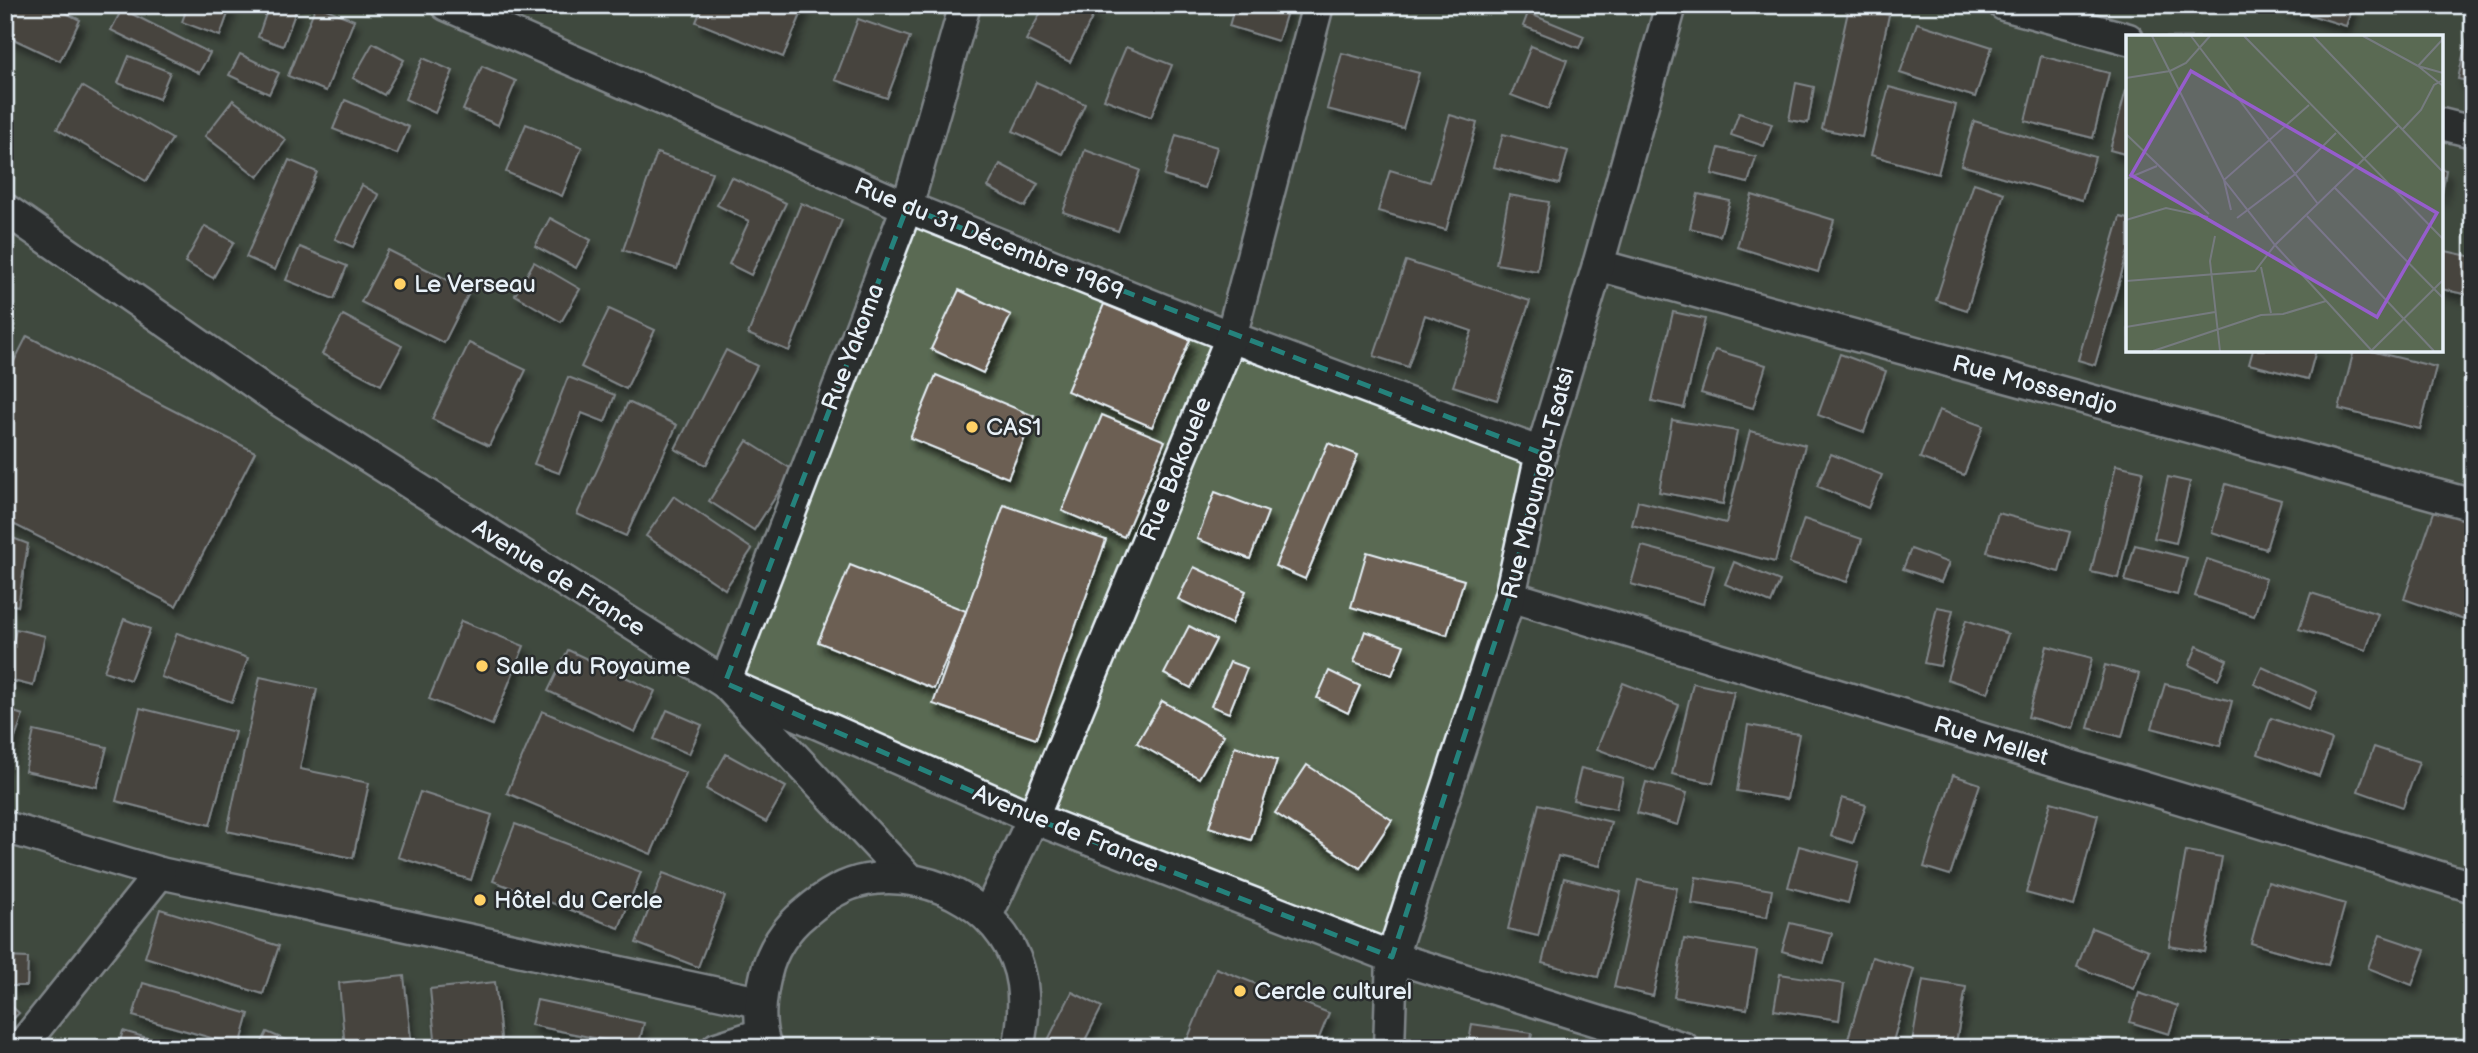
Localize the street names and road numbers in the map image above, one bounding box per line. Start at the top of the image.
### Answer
street label: Rue du 31 Décembre 1969 [850,172,1128,306]
street label: Rue Yakoma [816,279,890,415]
street label: Rue Mossendjo [1949,349,2121,421]
street label: Rue Mboungou-Tsatsi [1495,364,1581,602]
street label: Rue Bakouele [1134,393,1218,545]
street label: Avenue de France [467,513,651,643]
street label: Rue Mellet [1930,710,2052,772]
street label: Avenue de France [969,778,1163,880]

